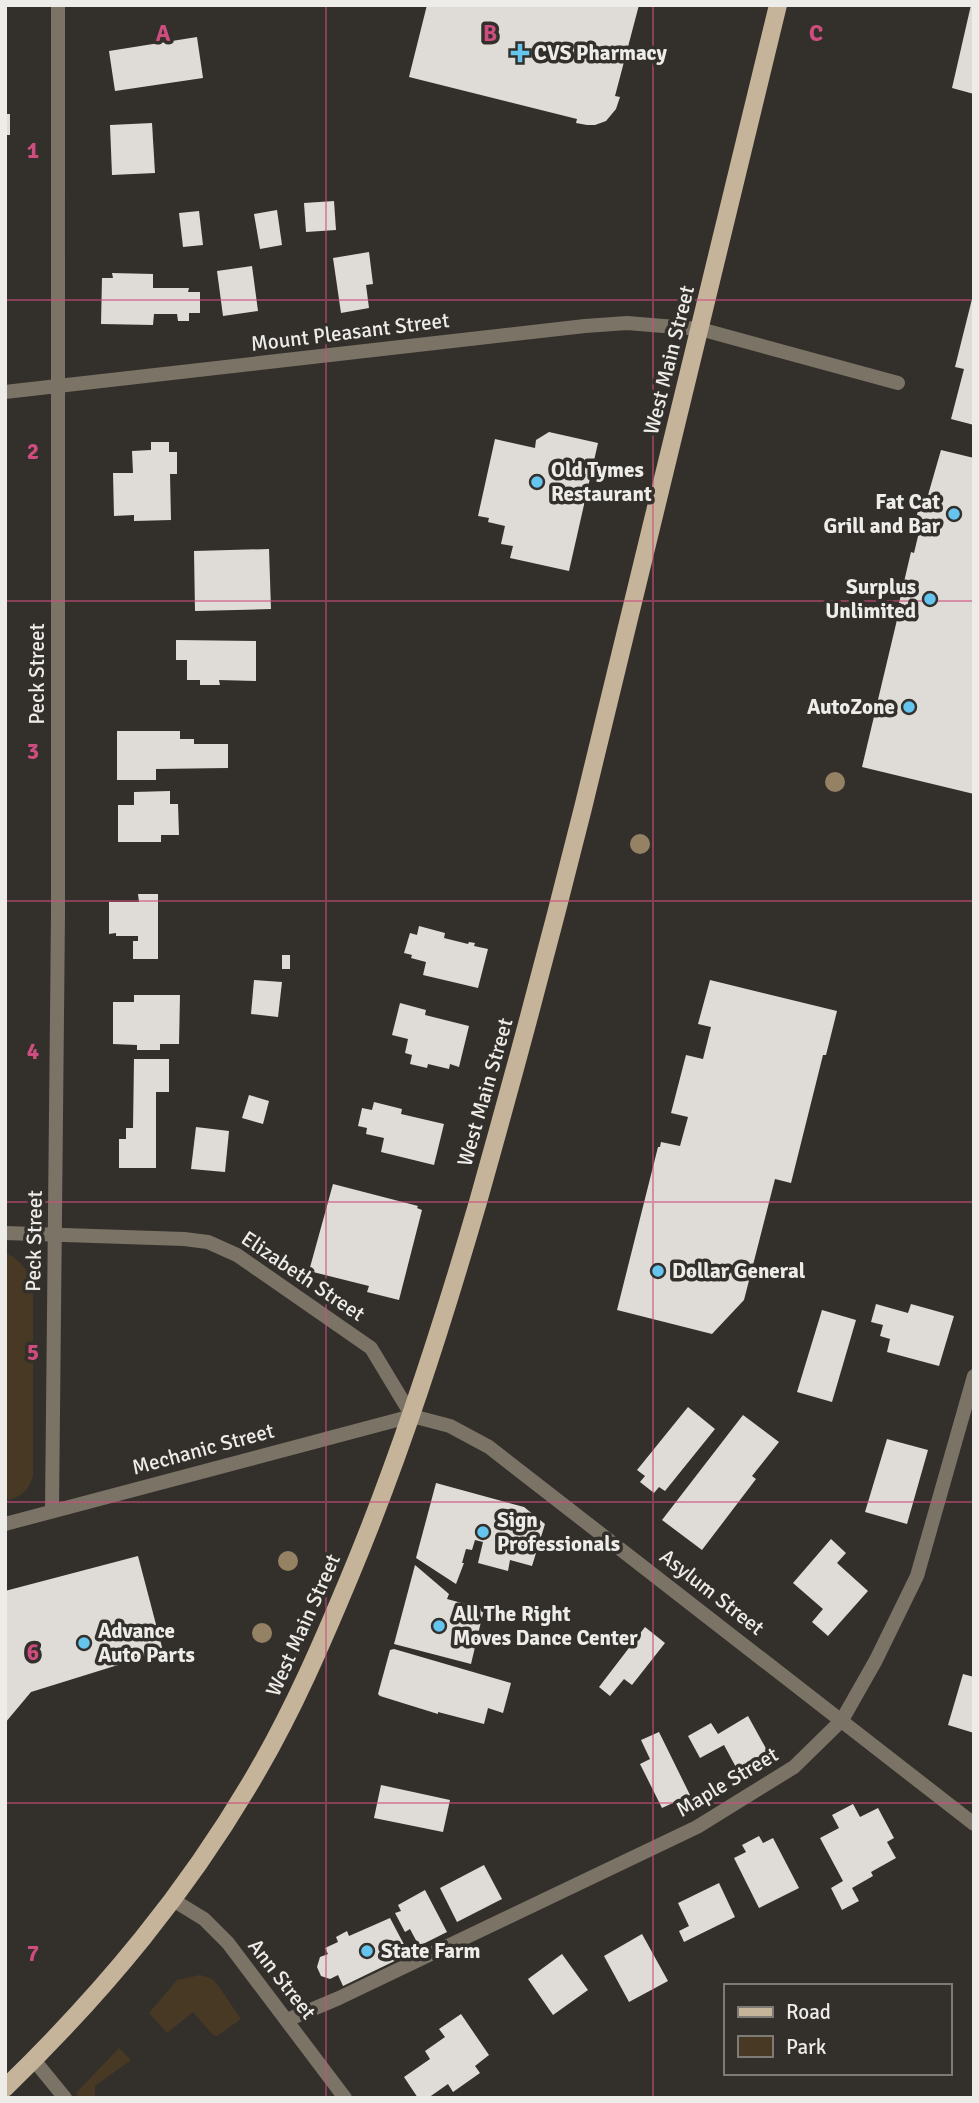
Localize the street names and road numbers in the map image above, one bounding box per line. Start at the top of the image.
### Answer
street label: West Main Street [638,283,700,437]
street label: Mount Pleasant Street [249,307,451,357]
street label: Peck Street [24,623,50,725]
street label: West Main Street [451,1015,519,1169]
street label: Peck Street [20,1190,48,1292]
street label: Elizabeth Street [236,1225,370,1327]
street label: Mechanic Street [129,1418,277,1480]
street label: Asylum Street [655,1543,769,1641]
street label: West Main Street [260,1550,346,1700]
street label: Maple Street [671,1741,783,1823]
street label: Ann Street [242,1934,322,2024]

